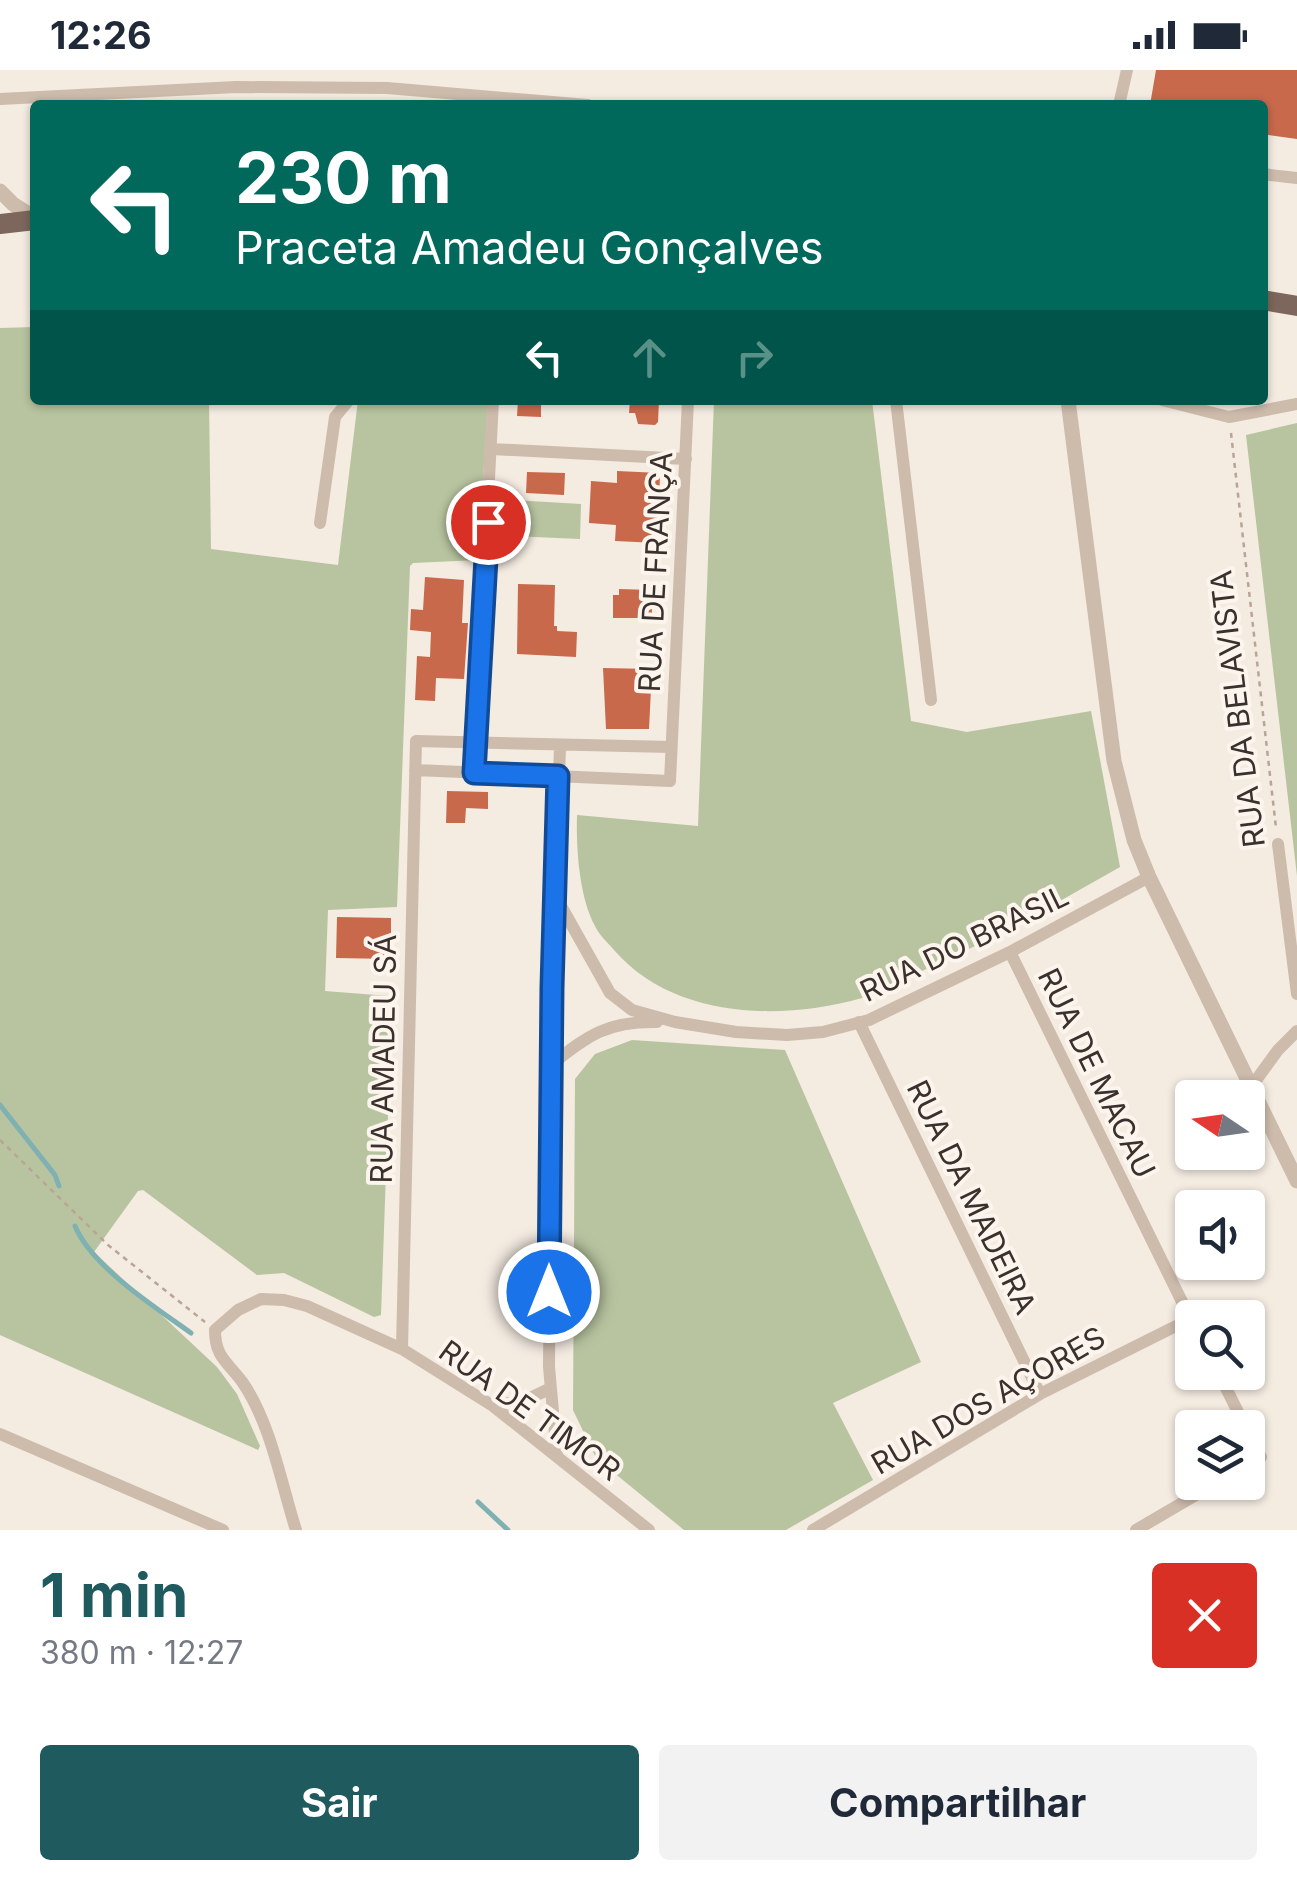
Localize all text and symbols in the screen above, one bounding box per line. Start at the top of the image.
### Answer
text: 12:26 [50,12,152,58]
text: 230 m [235,135,452,220]
icon: left [70,140,200,270]
text: Praceta Amadeu Gonçalves [235,220,824,275]
icon: left [517,330,572,385]
icon: ahead [622,330,677,385]
icon: right [727,330,782,385]
street label: RUA DE FRANÇA [631,451,679,693]
pin [446,480,531,565]
icon: arrive [461,495,516,550]
street label: RUA DA BELAVISTA [1202,568,1272,850]
street label: RUA DO BRASIL [854,877,1074,1009]
street label: RUA AMADEU SÁ [363,934,403,1184]
street label: RUA DE MACAU [1031,962,1163,1184]
street label: RUA DA MADEIRA [900,1074,1044,1320]
north arrow [1175,1080,1265,1170]
map controls [1175,1080,1265,1500]
button: sound [1175,1190,1265,1280]
position arrow [497,1240,601,1344]
button: search [1175,1300,1265,1390]
street label: RUA DOS AÇORES [865,1319,1111,1481]
street label: RUA DE TIMOR [432,1332,628,1488]
button: layers [1175,1410,1265,1500]
text: 1 min [40,1559,188,1631]
button: close [1152,1563,1257,1668]
text: 380 m · 12:27 [40,1633,243,1672]
button: Sair [40,1745,639,1860]
button: Compartilhar [659,1745,1257,1860]

